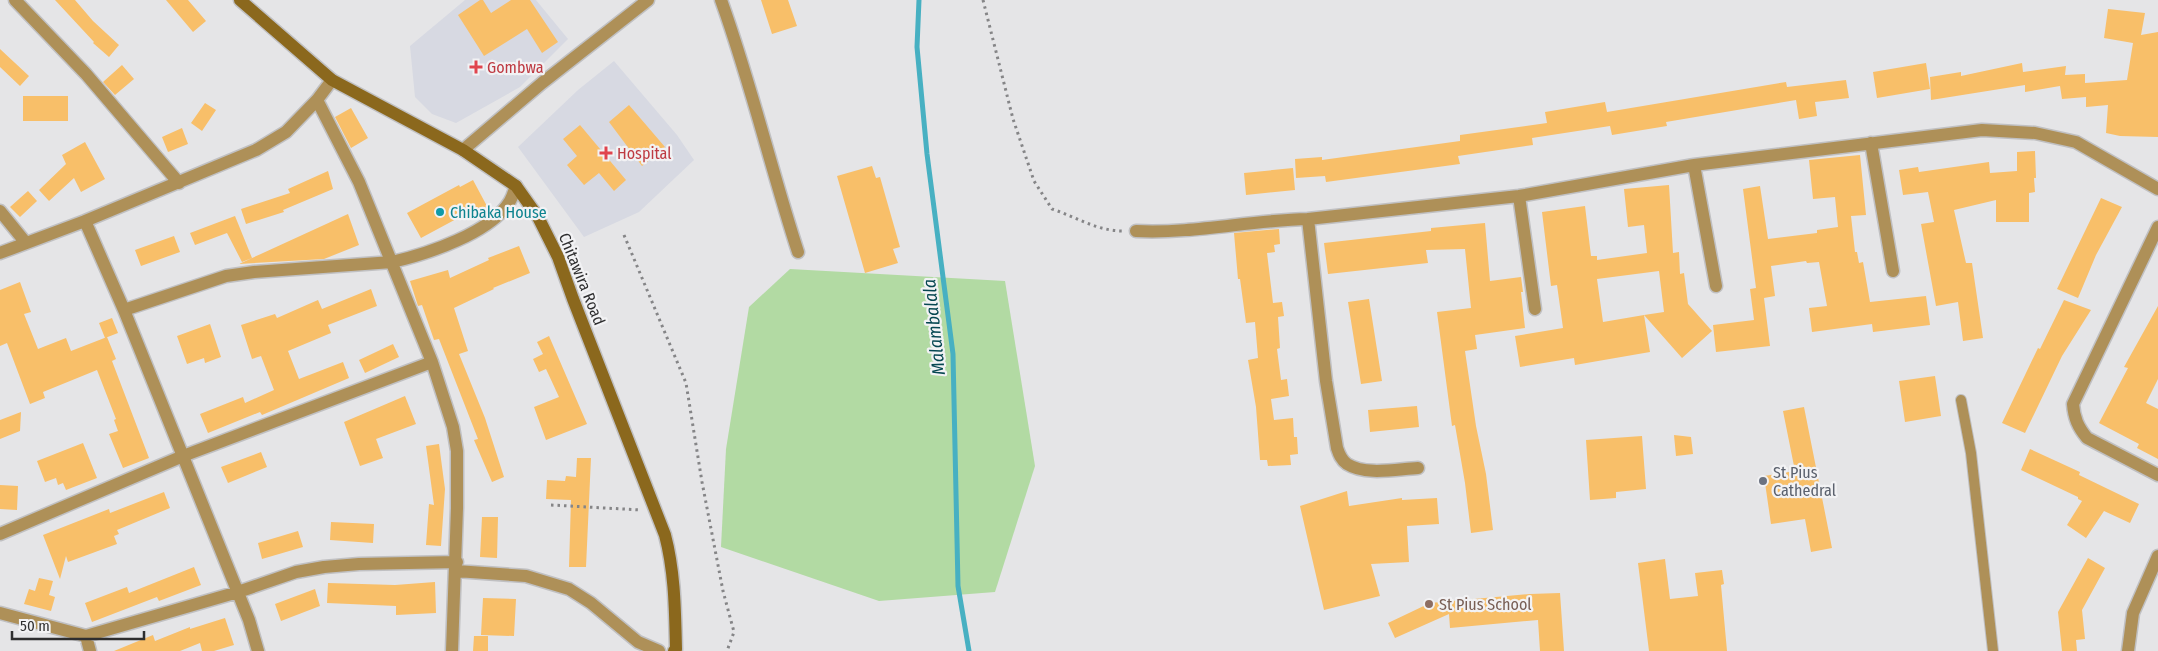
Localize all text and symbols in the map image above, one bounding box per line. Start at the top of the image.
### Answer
place label: Gombwa [487,58,544,77]
marker: Gombwa [469,60,483,74]
place label: Hospital [617,144,672,163]
marker: Hospital [599,146,613,160]
place label: Chibaka House [450,203,547,222]
marker: Chibaka House [434,206,446,218]
street label: Chitawira Road [555,230,609,328]
water label: Malambalala [918,278,950,376]
place label: St Pius Cathedral [1773,463,1836,500]
marker: St Pius Cathedral [1757,475,1769,487]
place label: St Pius School [1439,595,1532,614]
marker: St Pius School [1423,598,1435,610]
scale bar [12,608,145,640]
text: 50 m [20,617,50,635]

